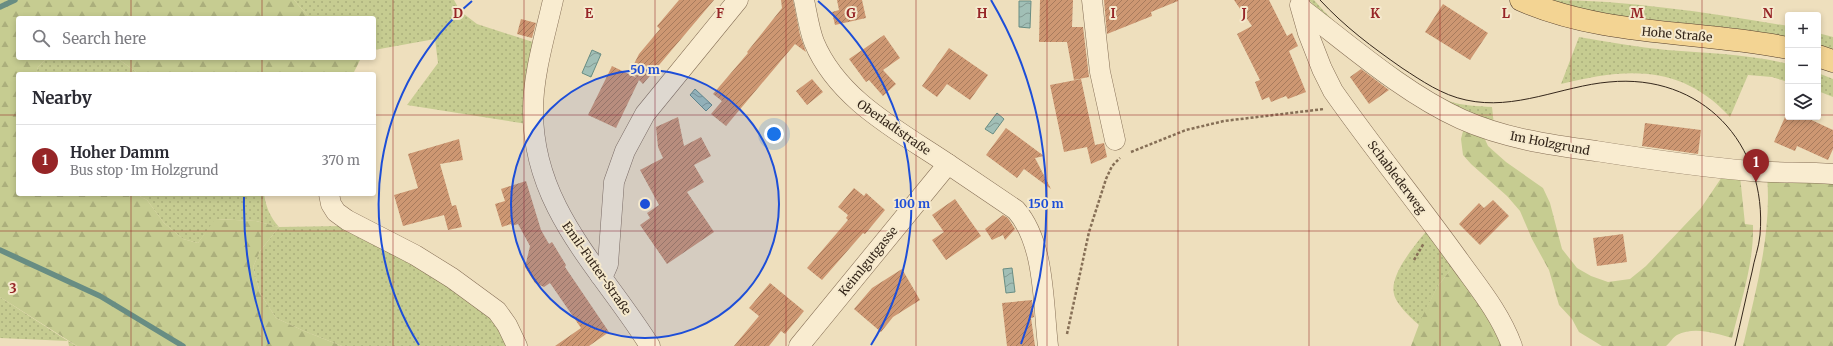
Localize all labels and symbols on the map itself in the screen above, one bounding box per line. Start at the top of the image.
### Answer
text: D [453,5,463,22]
text: E [585,5,594,22]
text: F [716,5,724,22]
text: G [846,5,856,22]
text: H [977,5,988,22]
text: I [1110,5,1116,22]
text: J [1240,5,1247,22]
text: K [1370,5,1380,22]
text: L [1502,5,1511,22]
text: M [1630,5,1644,22]
text: N [1763,5,1774,22]
street label: Hohe Straße [1641,23,1713,45]
text: 50 m [630,62,660,77]
street label: Oberladtstraße [854,96,934,158]
your location [764,124,784,144]
street label: Im Holzgrund [1509,128,1591,158]
street label: Schablederweg [1365,137,1430,217]
pin: 1 [1743,149,1769,182]
text: 100 m [894,196,930,211]
text: 150 m [1029,196,1064,211]
centre of rings [638,197,652,211]
street label: Emil-Futter-Straße [559,219,635,317]
street label: Keimlgutgasse [835,223,901,299]
text: 3 [9,280,17,297]

